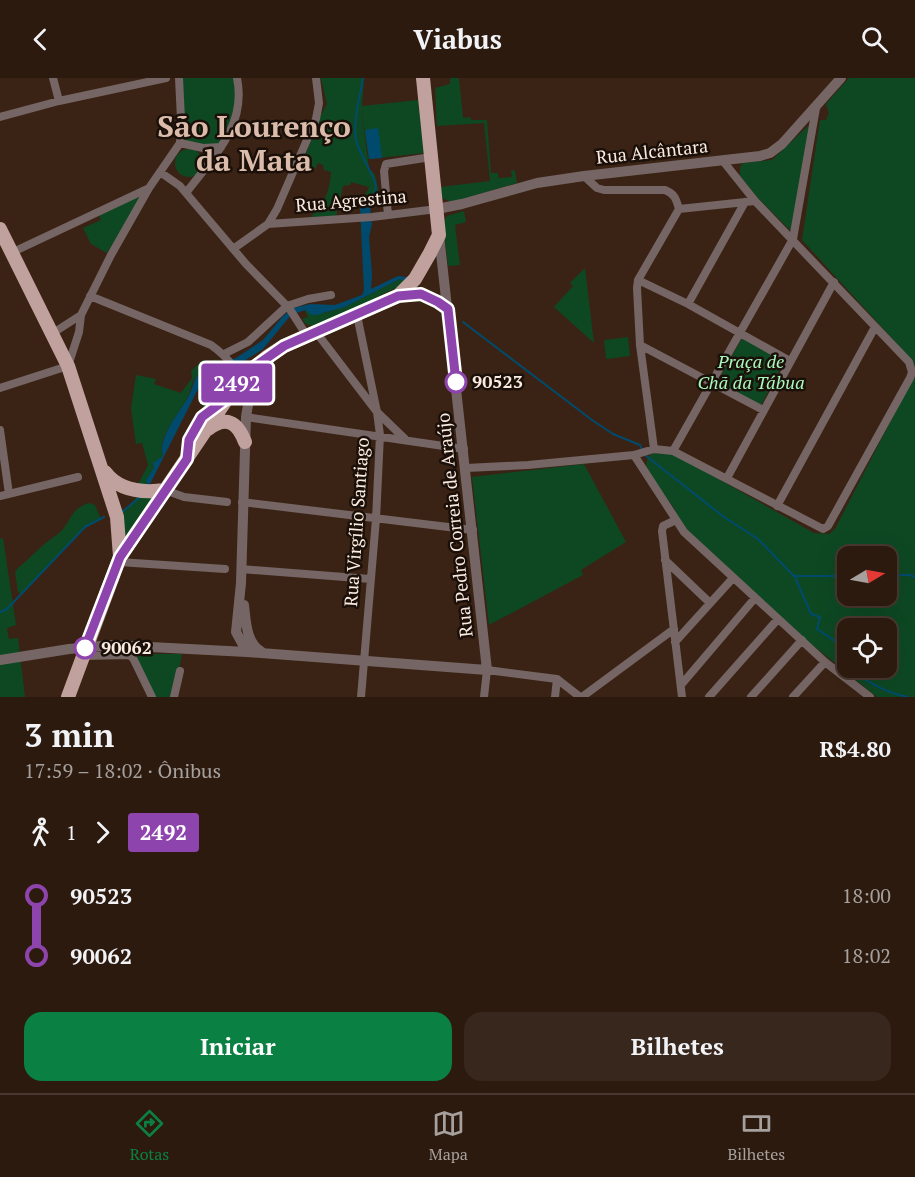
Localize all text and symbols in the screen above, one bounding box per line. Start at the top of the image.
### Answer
text: Viabus [413,21,502,57]
icon: back [24,23,57,56]
icon: search [858,23,891,56]
district label: São Lourenço da Mata [157,106,351,180]
street label: Rua Alcântara [595,133,709,169]
street label: Rua Agrestina [294,183,408,217]
park label: Praça de Chã da Tábua [697,349,805,394]
line badge: 2492 [195,364,279,402]
text: 2492 [213,369,261,397]
place label: 90523 [472,369,523,393]
marker: 90523 [445,371,467,393]
street label: Rua Pedro Correia de Araújo [430,412,478,638]
street label: Rua Virgílio Santiago [338,437,374,607]
north arrow [837,546,897,606]
map controls [837,546,897,678]
button: locate [837,618,897,678]
place label: 90062 [101,635,152,659]
marker: 90062 [74,637,96,659]
text: 3 min [24,713,114,756]
text: R$4.80 [819,734,891,763]
text: 17:59 – 18:02 · Ônibus [24,757,221,784]
icon: walk [24,816,57,849]
icon: forward [86,816,119,849]
text: 2492 [140,818,187,846]
text: 1 [66,819,77,846]
text: 90523 [70,881,132,910]
text: 18:00 [842,882,891,909]
text: 90062 [70,941,132,970]
text: 18:02 [842,942,891,969]
button: Iniciar [24,1012,452,1081]
button: Bilhetes [464,1012,891,1081]
tab: Rotas [130,1107,169,1165]
tab: Mapa [429,1107,468,1165]
tab: Bilhetes [727,1107,785,1165]

